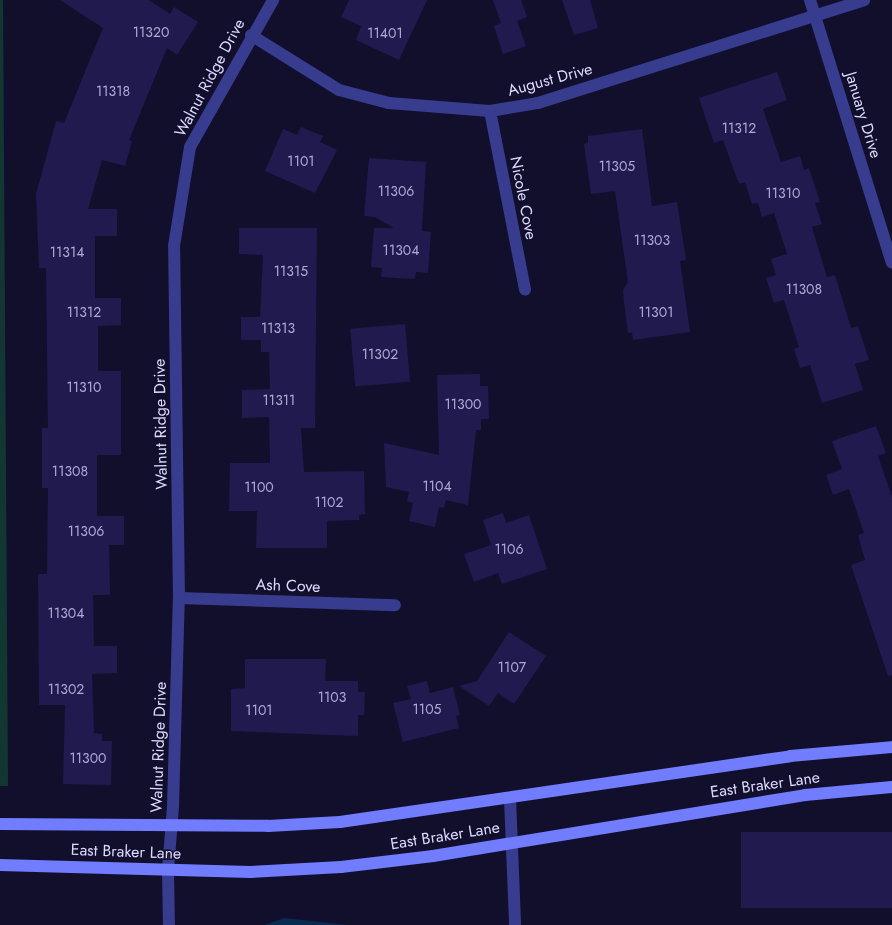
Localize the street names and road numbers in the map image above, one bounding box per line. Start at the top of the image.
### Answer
street label: Walnut Ridge Drive [171,16,249,140]
street label: August Drive [506,59,594,101]
street label: January Drive [841,69,885,161]
street label: Nicole Cove [506,155,540,241]
street label: Walnut Ridge Drive [150,358,172,490]
street label: Ash Cove [255,575,321,597]
street label: Walnut Ridge Drive [147,681,171,813]
street label: East Braker Lane [709,768,821,802]
street label: East Braker Lane [389,818,501,854]
street label: East Braker Lane [70,840,182,864]

